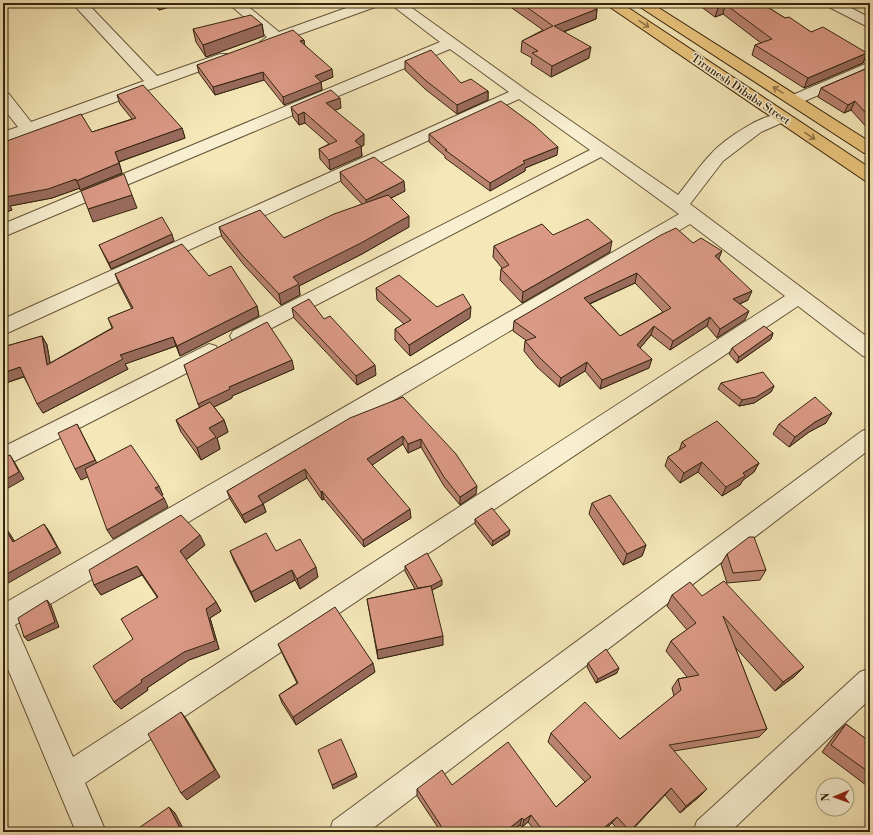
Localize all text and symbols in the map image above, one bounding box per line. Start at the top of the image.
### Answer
one-way arrow [638,20,649,28]
street label: Tirunesh Dibaba Street [688,51,793,128]
one-way arrow [773,86,784,94]
one-way arrow [804,132,816,140]
north arrow [815,777,855,817]
text: N [819,792,833,802]

